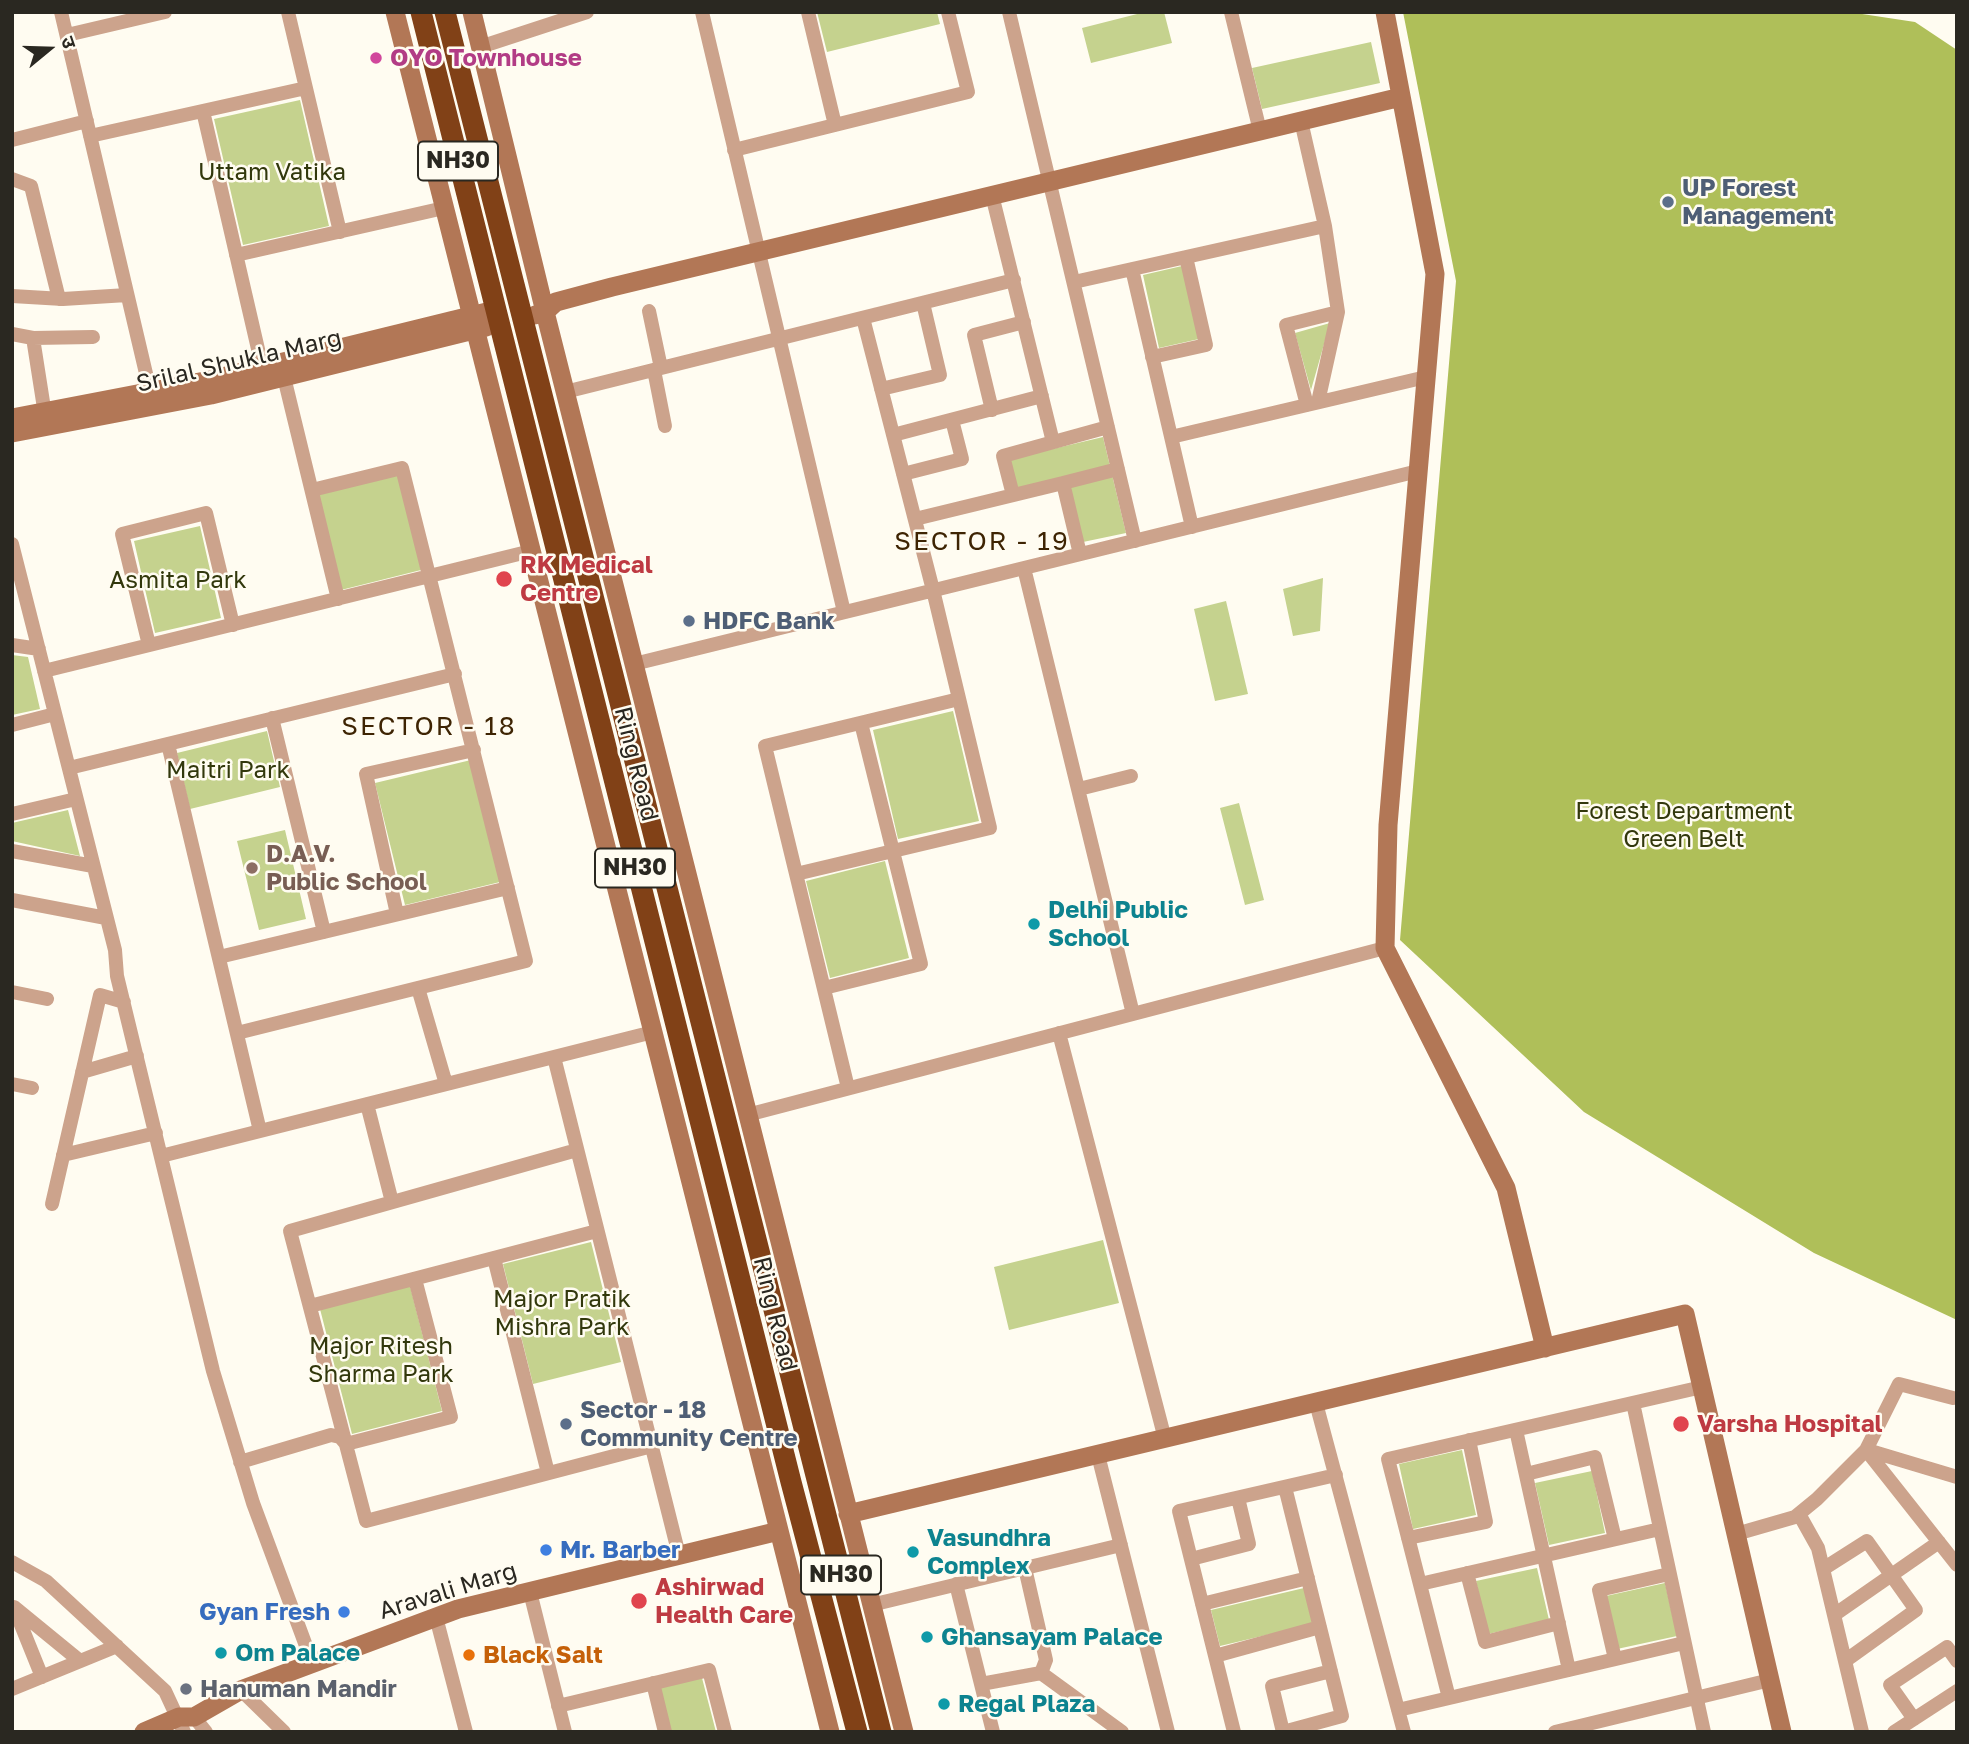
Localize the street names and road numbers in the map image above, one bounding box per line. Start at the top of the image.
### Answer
road number: NH30 [418,142,498,180]
street label: Srilal Shukla Marg [134,323,344,399]
street label: Ring Road [608,704,664,824]
road number: NH30 [595,848,675,888]
street label: Ring Road [747,1254,803,1374]
street label: Aravali Marg [376,1556,520,1626]
road number: NH30 [801,1556,881,1594]

